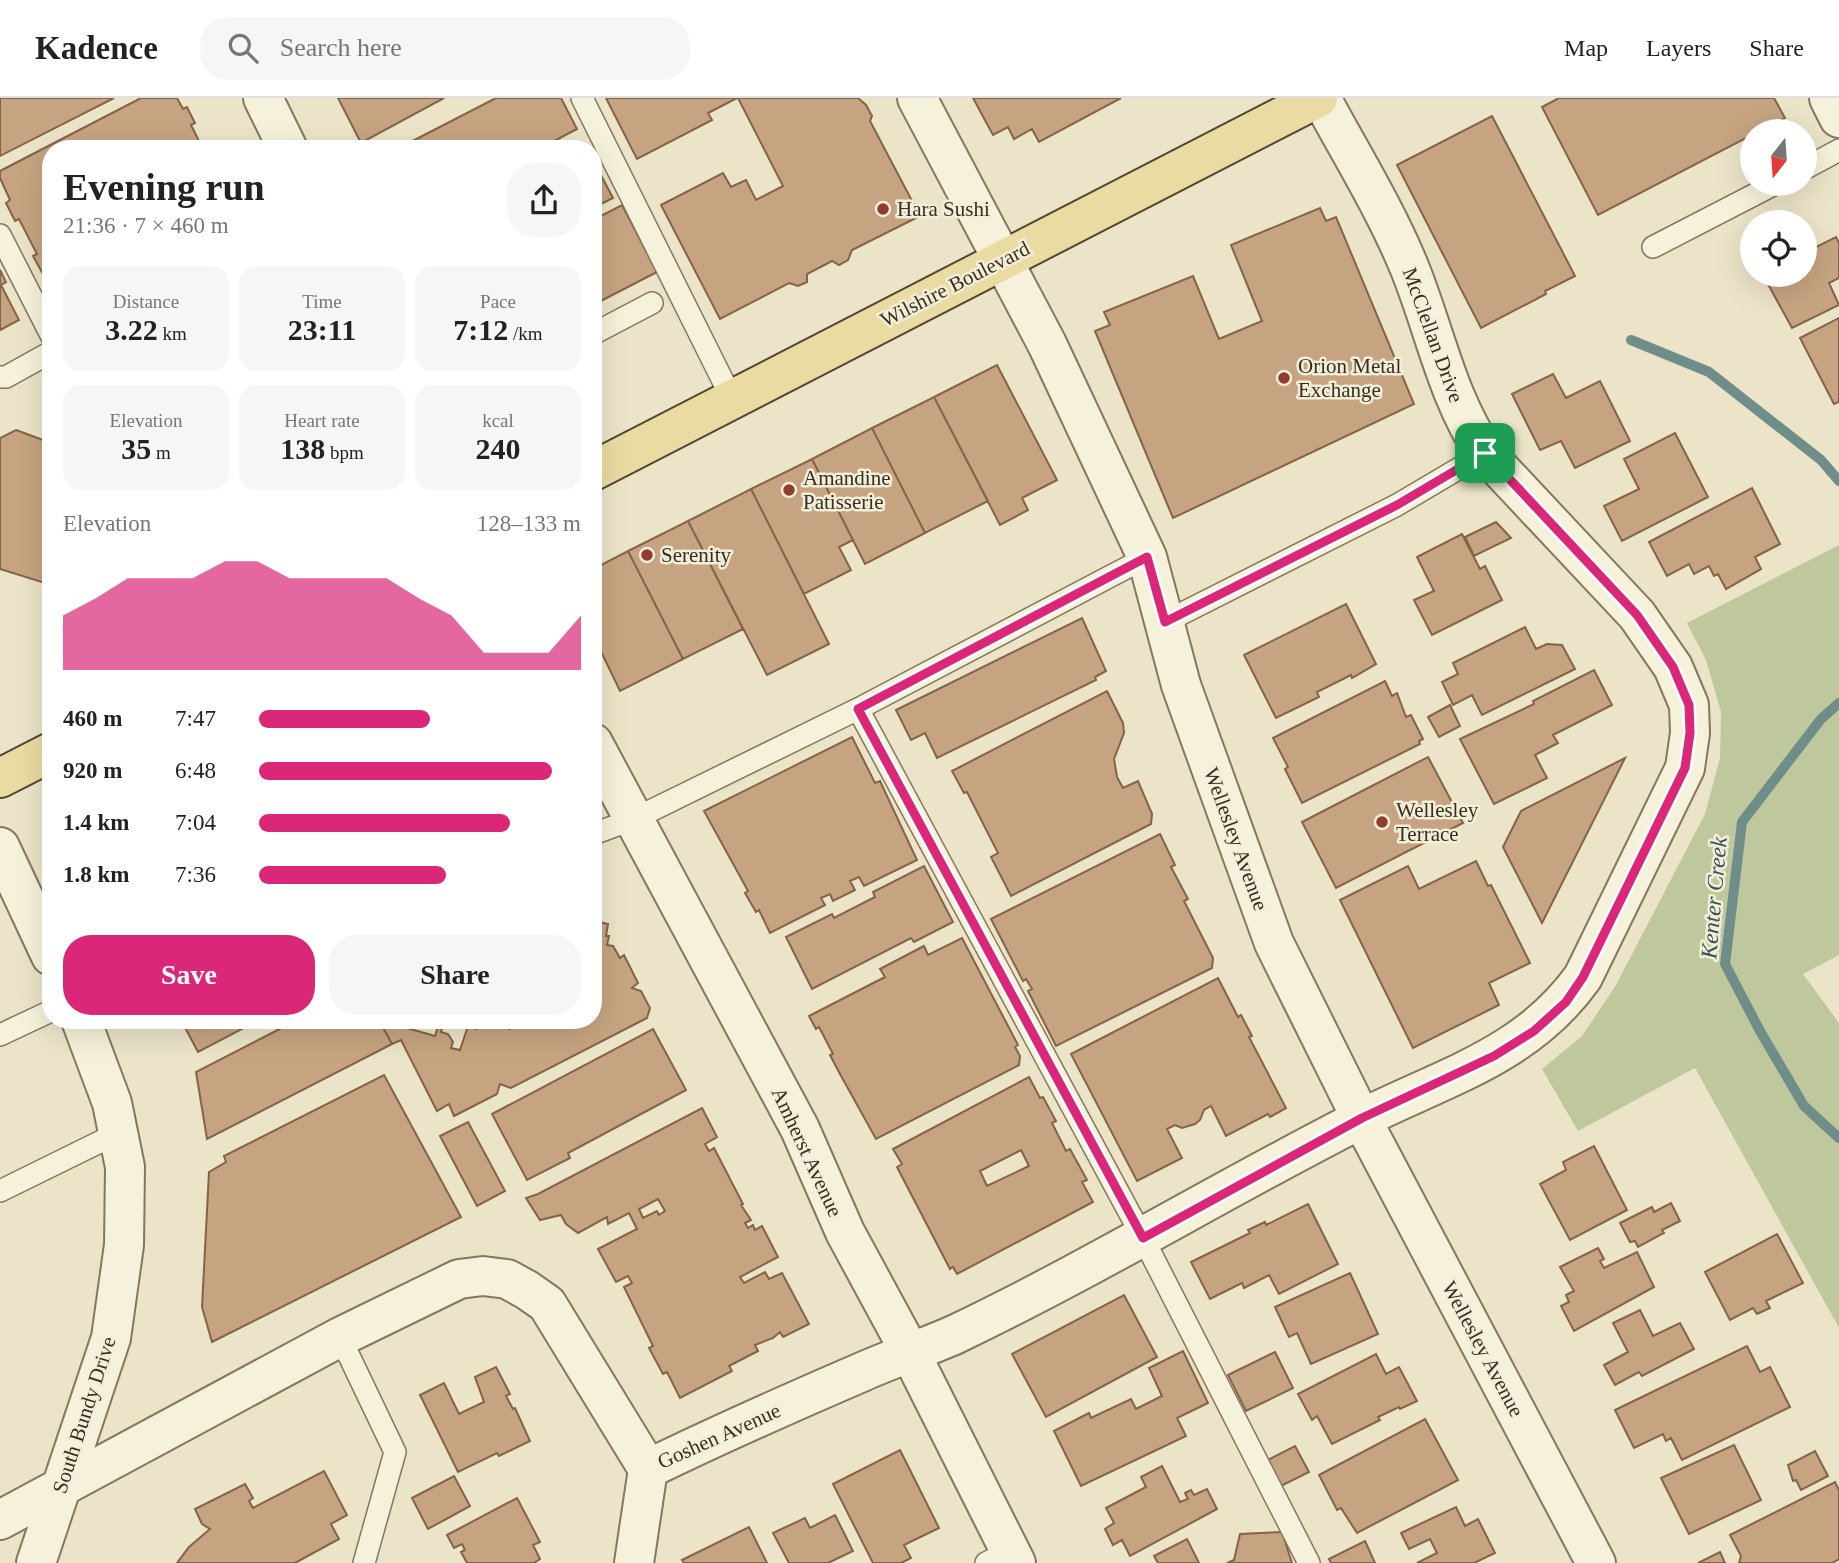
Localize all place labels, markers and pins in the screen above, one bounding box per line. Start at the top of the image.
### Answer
place label: Hara Sushi [897,197,990,221]
marker: Hara Sushi [875,201,891,217]
place label: Orion Metal Exchange [1298,354,1401,402]
marker: Orion Metal Exchange [1276,370,1292,386]
pin [1455,423,1515,483]
place label: Amandine Patisserie [803,466,890,514]
marker: Amandine Patisserie [781,482,797,498]
place label: Serenity [661,543,731,567]
marker: Serenity [639,547,655,563]
place label: Wellesley Terrace [1396,798,1479,846]
marker: Wellesley Terrace [1374,814,1390,830]

